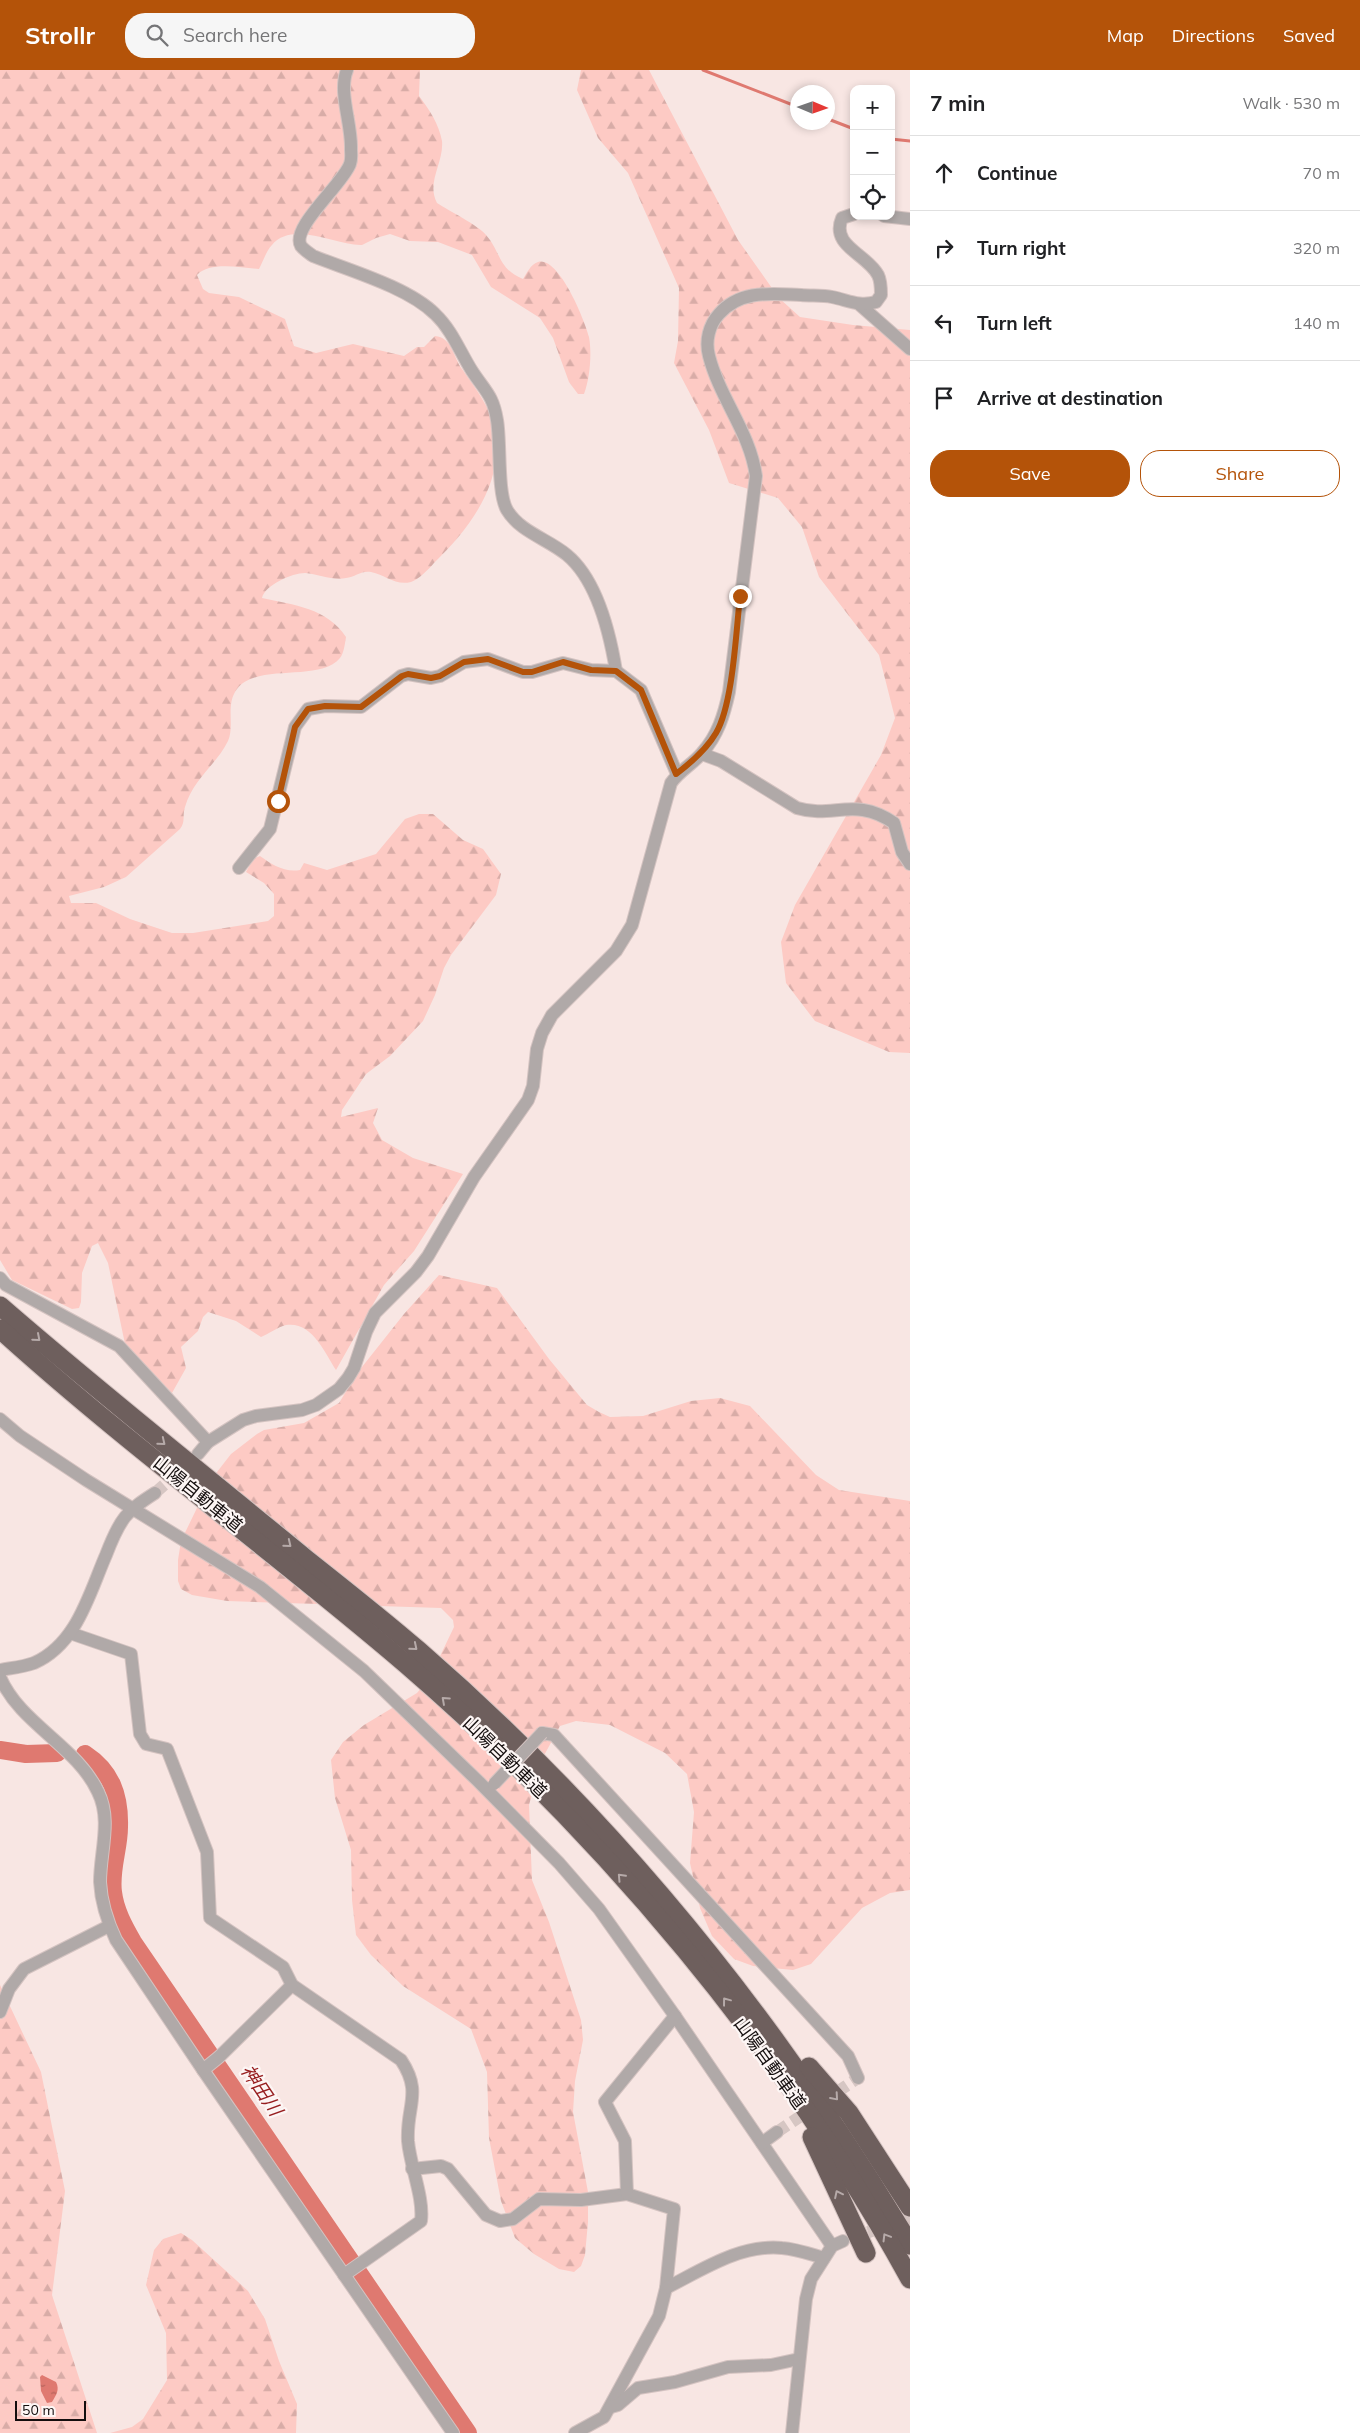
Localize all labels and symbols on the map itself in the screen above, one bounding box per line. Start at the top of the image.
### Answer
north arrow [790,85,835,130]
route end [729,585,752,608]
route start [267,790,290,813]
one-way arrow [31,1332,40,1341]
one-way arrow [156,1436,165,1444]
street label: 山陽自動車道 [149,1451,247,1537]
one-way arrow [282,1539,291,1547]
one-way arrow [408,1641,417,1650]
one-way arrow [442,1697,451,1706]
street label: 山陽自動車道 [458,1711,552,1803]
one-way arrow [618,1874,627,1883]
one-way arrow [723,1998,731,2007]
street label: 山陽自動車道 [729,2013,811,2113]
water label: 神田川 [236,2060,289,2122]
one-way arrow [829,2092,838,2101]
one-way arrow [834,2190,844,2199]
one-way arrow [882,2234,892,2243]
scale bar [15,2398,86,2421]

